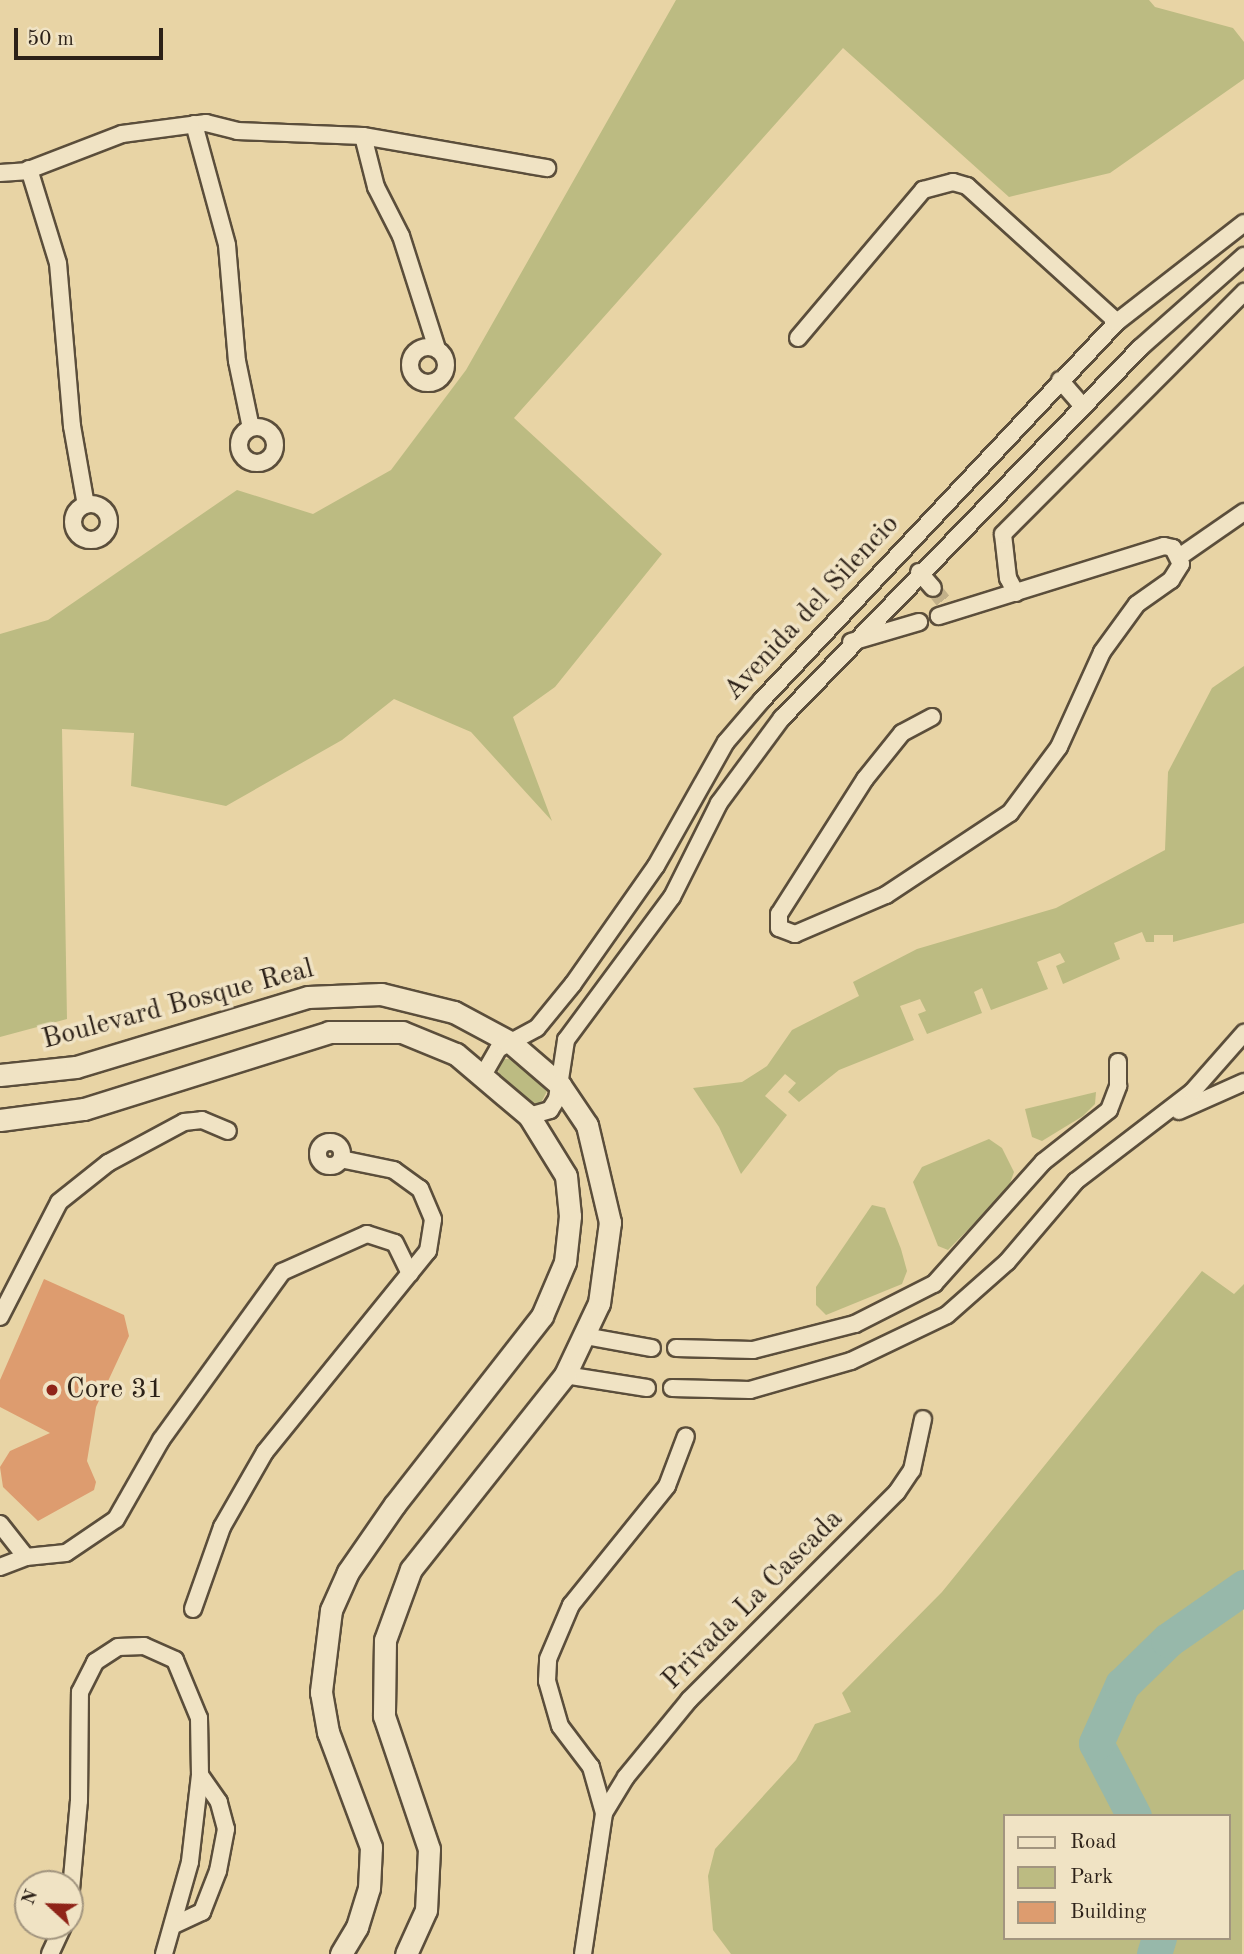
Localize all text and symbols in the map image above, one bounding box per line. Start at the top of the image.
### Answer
scale bar [18,14,166,58]
text: 50 m [27,29,74,50]
street label: Avenida del Silencio [717,508,907,708]
street label: Boulevard Bosque Real [39,953,317,1057]
place label: Core 31 [66,1373,163,1407]
marker: Core 31 [44,1382,60,1398]
street label: Privada La Cascada [656,1503,850,1697]
legend [1002,1814,1230,1940]
text: Road [1070,1832,1117,1853]
text: Park [1070,1867,1113,1888]
north arrow [14,1870,84,1940]
text: N [19,1887,42,1908]
text: Building [1070,1902,1146,1923]

